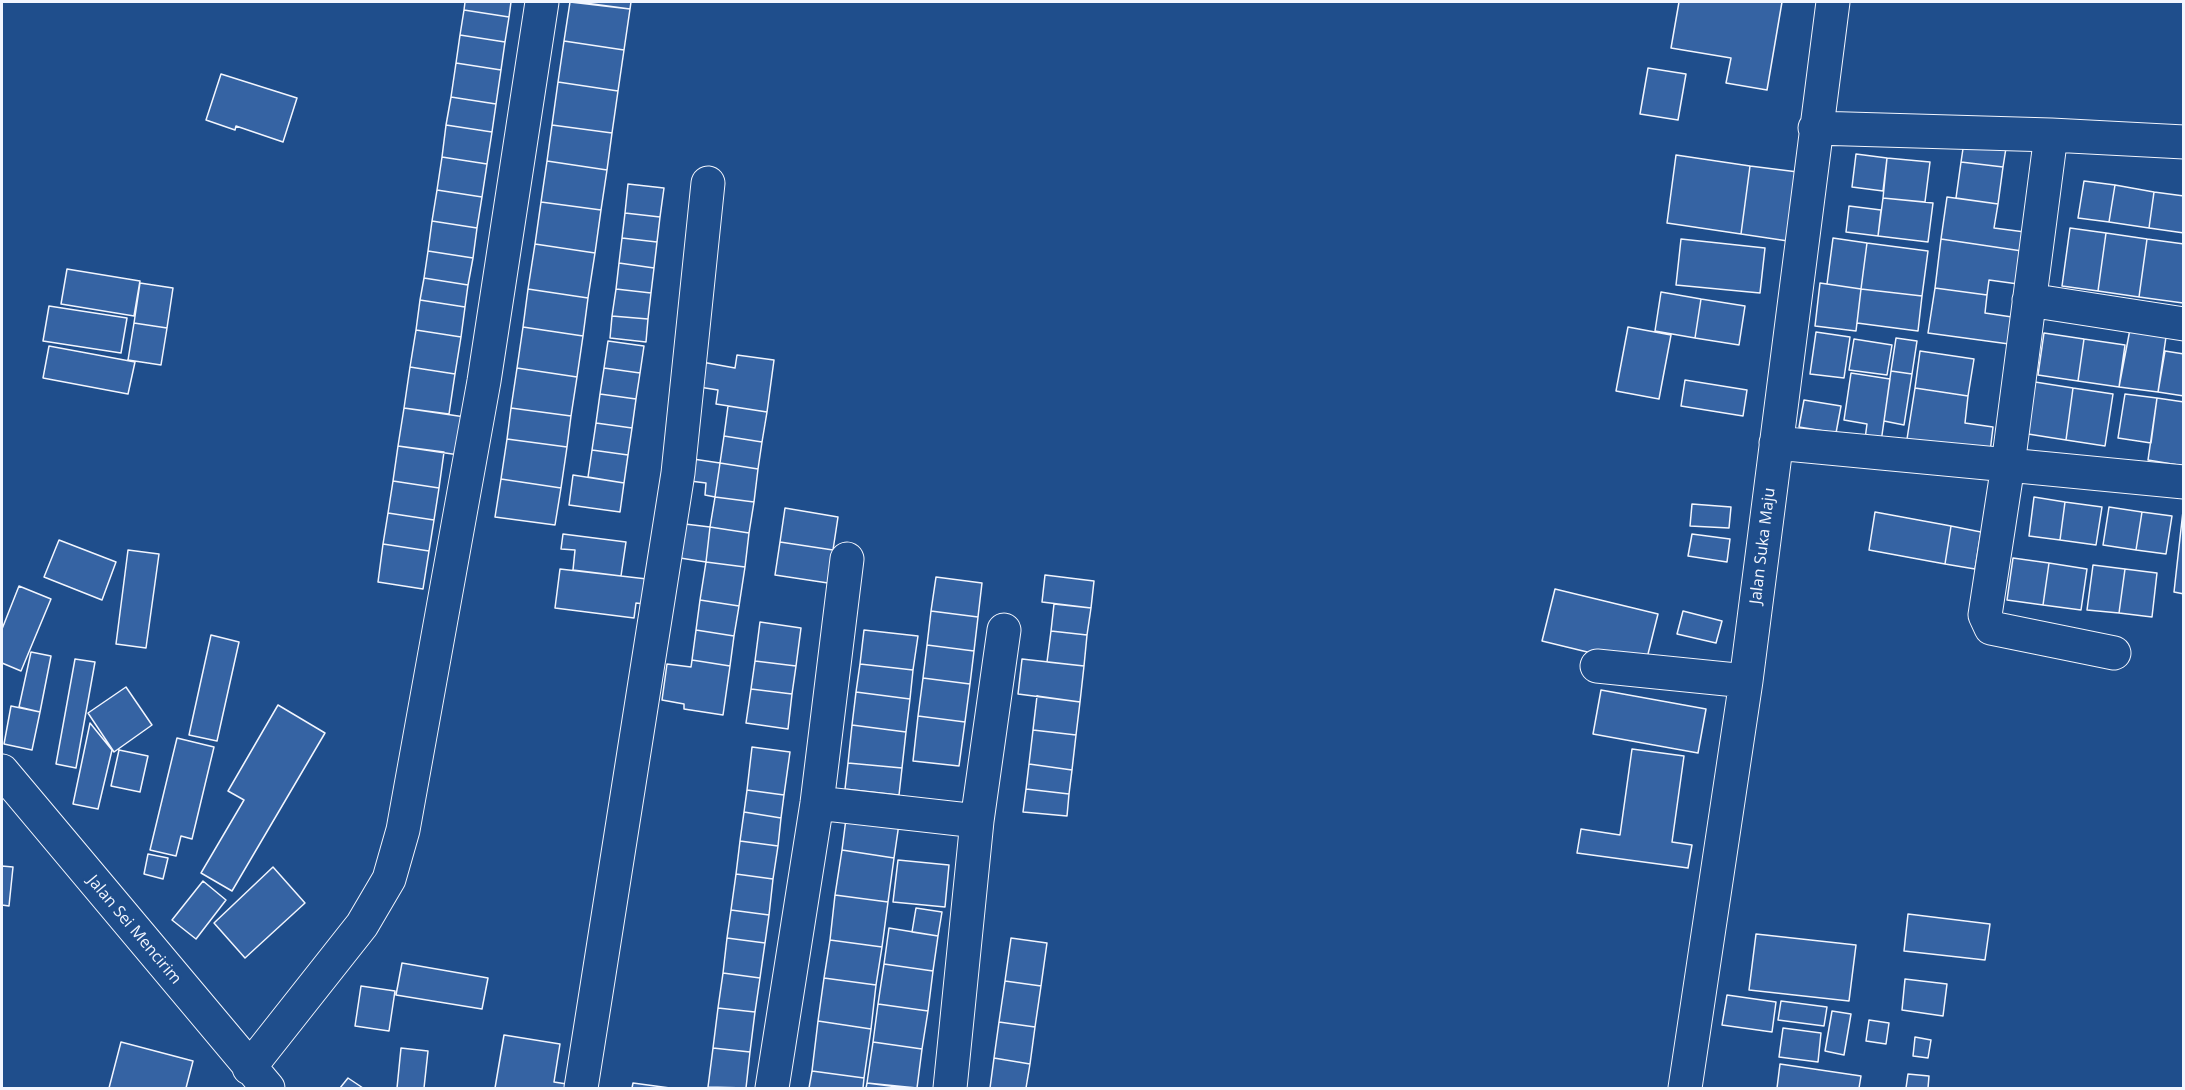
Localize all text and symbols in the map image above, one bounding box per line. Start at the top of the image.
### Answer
street label: Jalan Suka Maju [1746,487,1780,605]
street label: Jalan Sei Mencirim [83,872,185,988]

